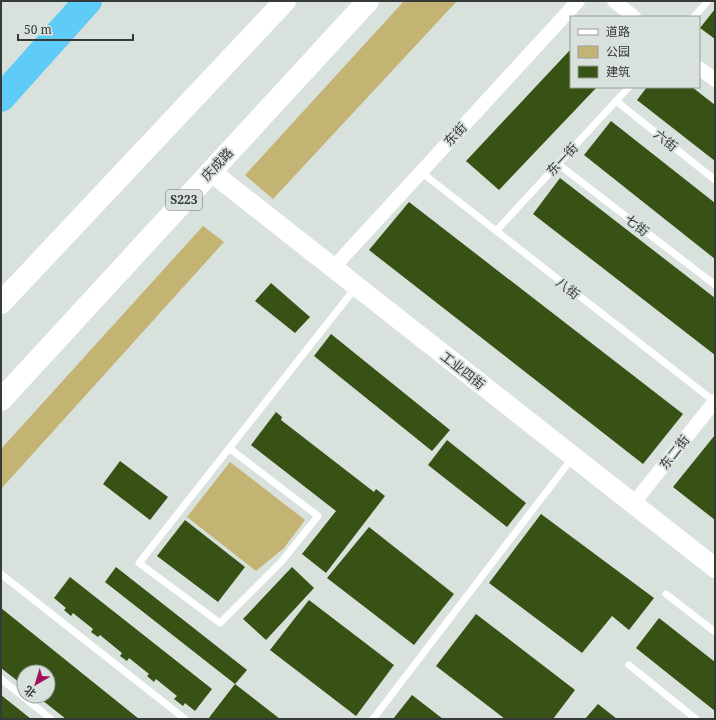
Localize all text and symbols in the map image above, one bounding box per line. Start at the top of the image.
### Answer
scale bar [18,16,133,42]
legend [570,16,700,88]
text: 50 m [24,21,52,38]
text: 道路 [606,23,630,40]
text: 公园 [606,43,630,60]
text: 建筑 [606,63,630,80]
street label: 东街 [440,118,470,150]
street label: 六街 [650,125,682,155]
street label: 东一街 [542,139,582,179]
street label: 庆成路 [197,144,237,184]
road number: S223 [166,190,202,210]
street label: 七街 [621,210,653,240]
street label: 八街 [552,273,584,303]
street label: 工业四街 [437,347,489,393]
street label: 东二街 [655,431,693,473]
north arrow [16,664,56,704]
text: 北 [21,683,38,702]

